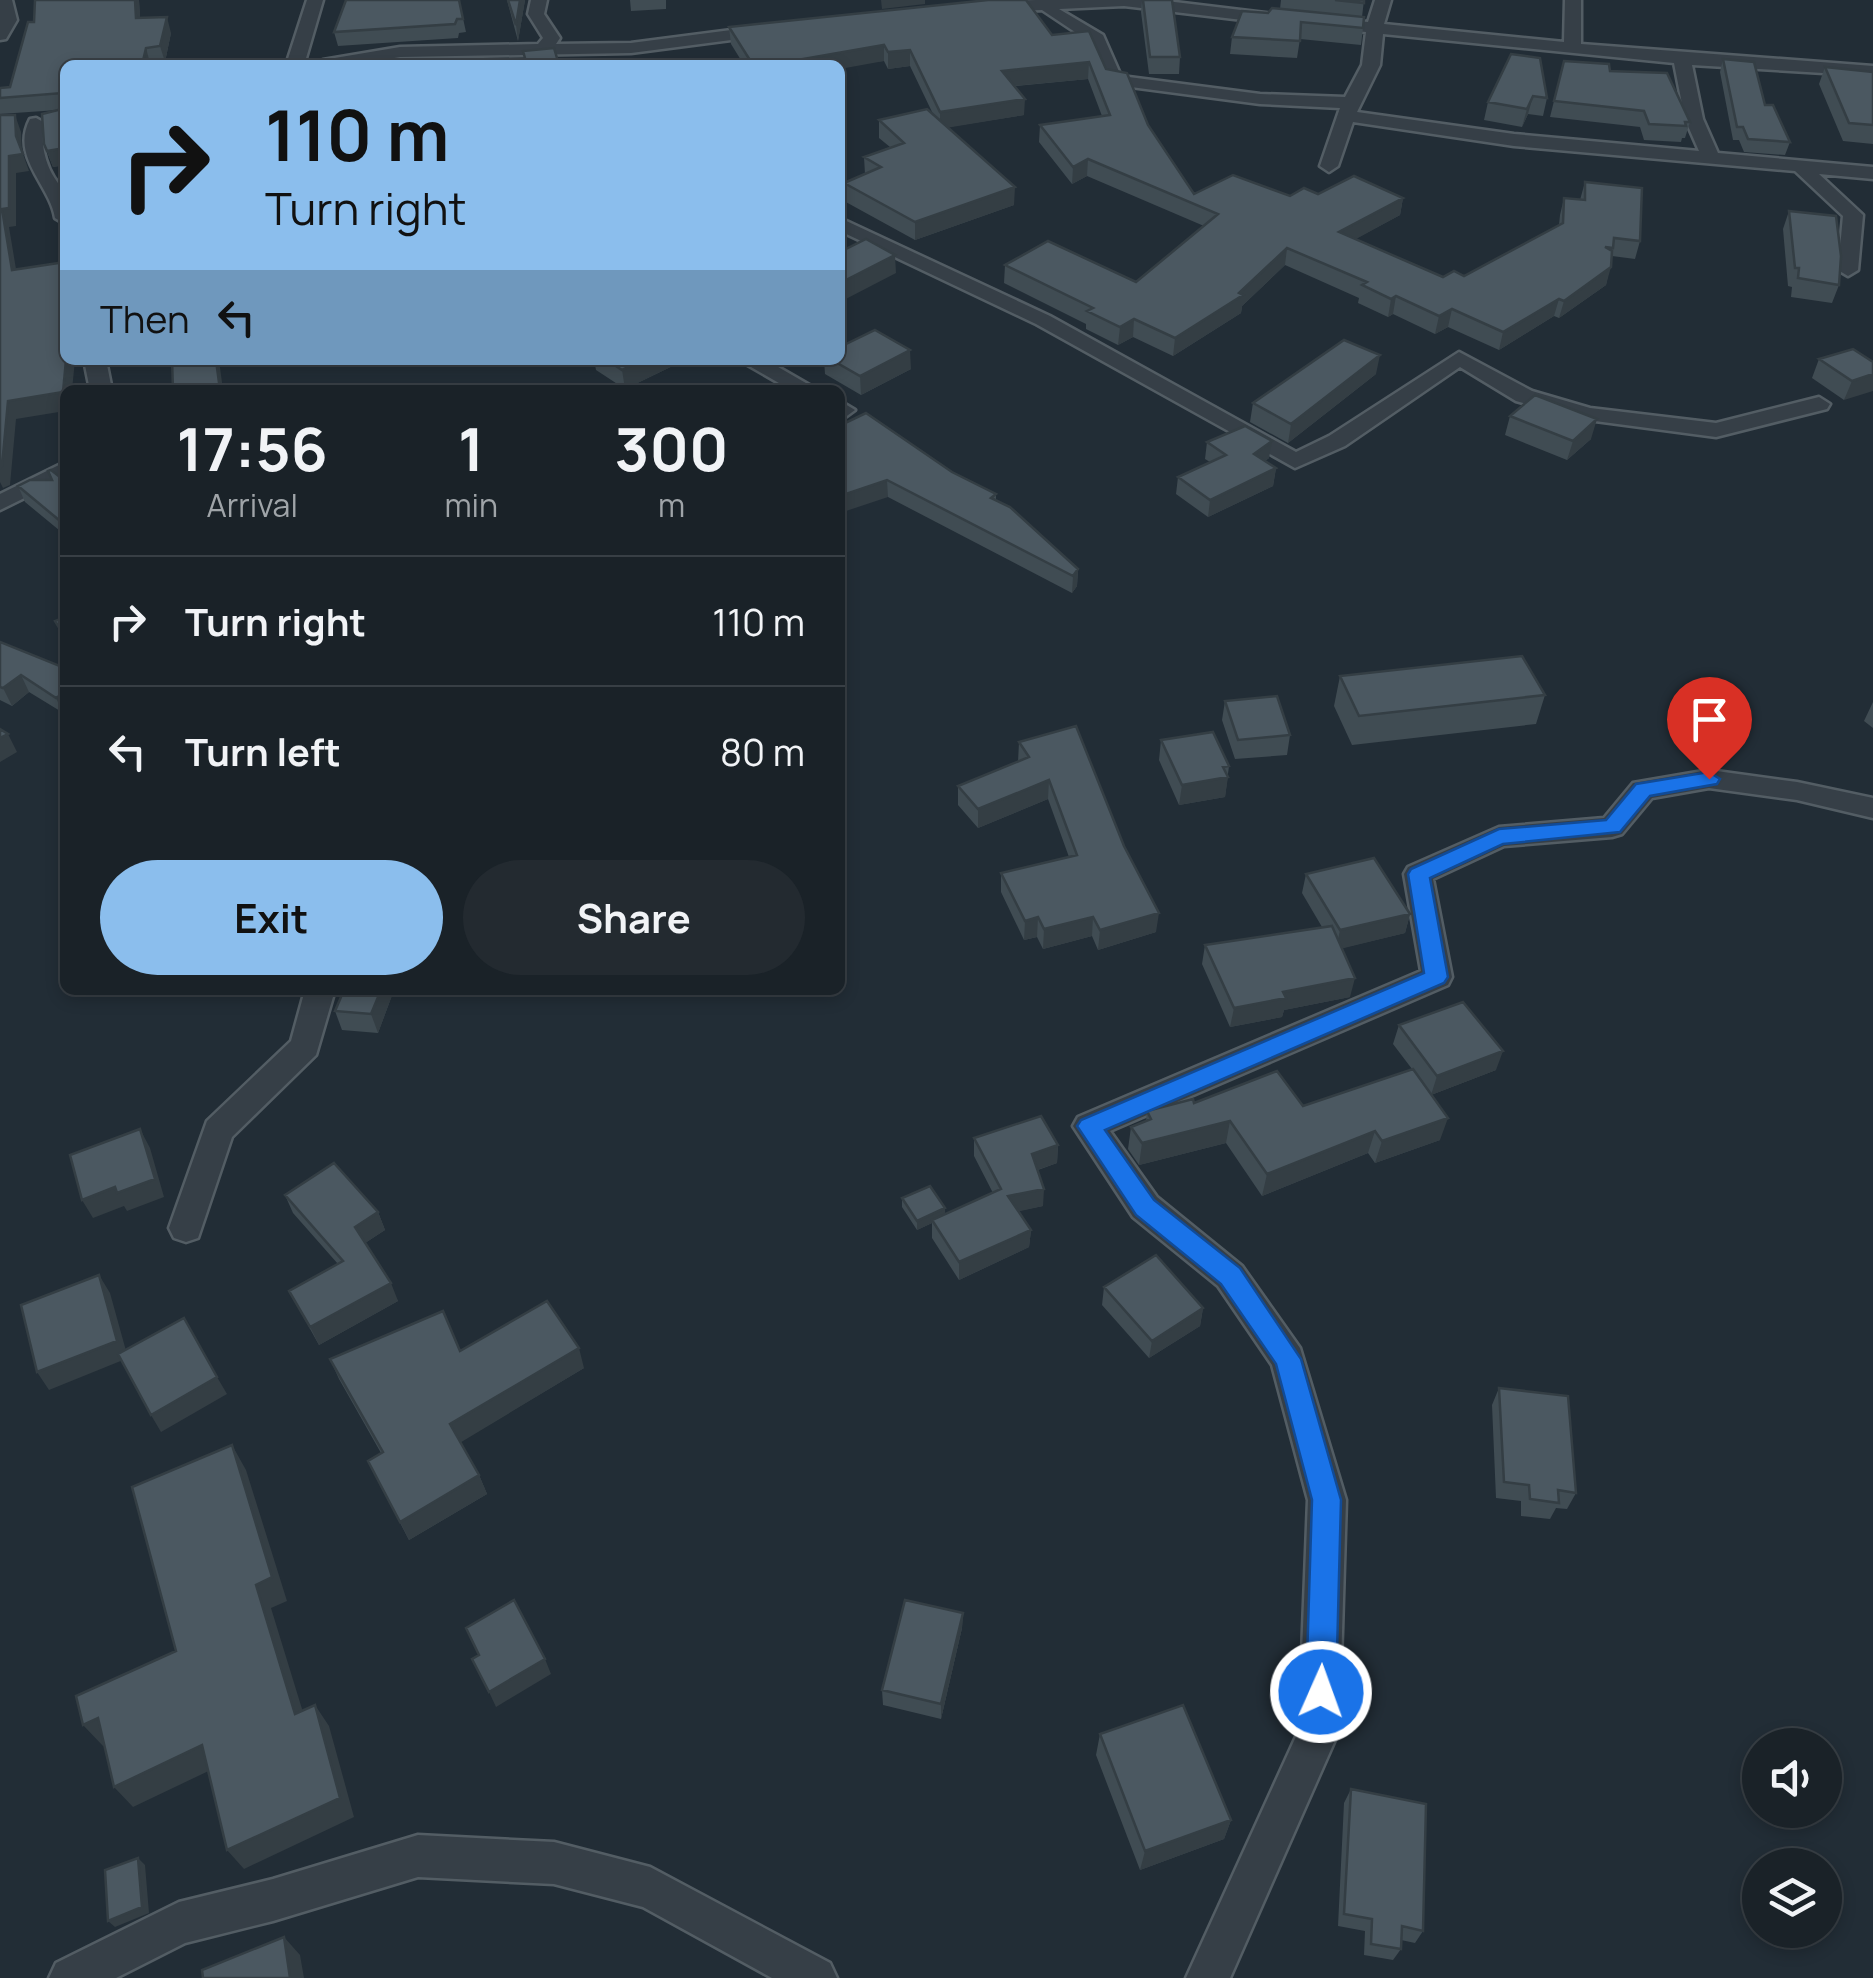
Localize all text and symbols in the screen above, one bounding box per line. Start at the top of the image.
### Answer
text: 110 m [265,86,449,182]
icon: right [100,100,230,230]
text: Turn right [265,177,466,239]
icon: left [209,290,264,345]
text: Then [100,292,189,344]
text: 17:56 [177,407,328,489]
text: 1 [458,407,484,489]
text: 300 [615,407,728,489]
text: Arrival [207,483,298,527]
text: min [444,483,498,527]
text: m [658,483,685,527]
icon: right [100,594,155,649]
text: Turn right [185,595,366,647]
text: 110 m [712,595,805,647]
pin [1667,677,1752,780]
icon: arrive [1682,692,1737,747]
icon: left [100,724,155,779]
text: Turn left [185,725,341,777]
text: 80 m [720,725,805,777]
button: Exit [100,860,443,975]
button: Share [463,860,805,975]
position arrow [1269,1640,1373,1744]
map controls [1742,1728,1842,1948]
button: sound [1742,1728,1842,1828]
button: layers [1742,1848,1842,1948]

